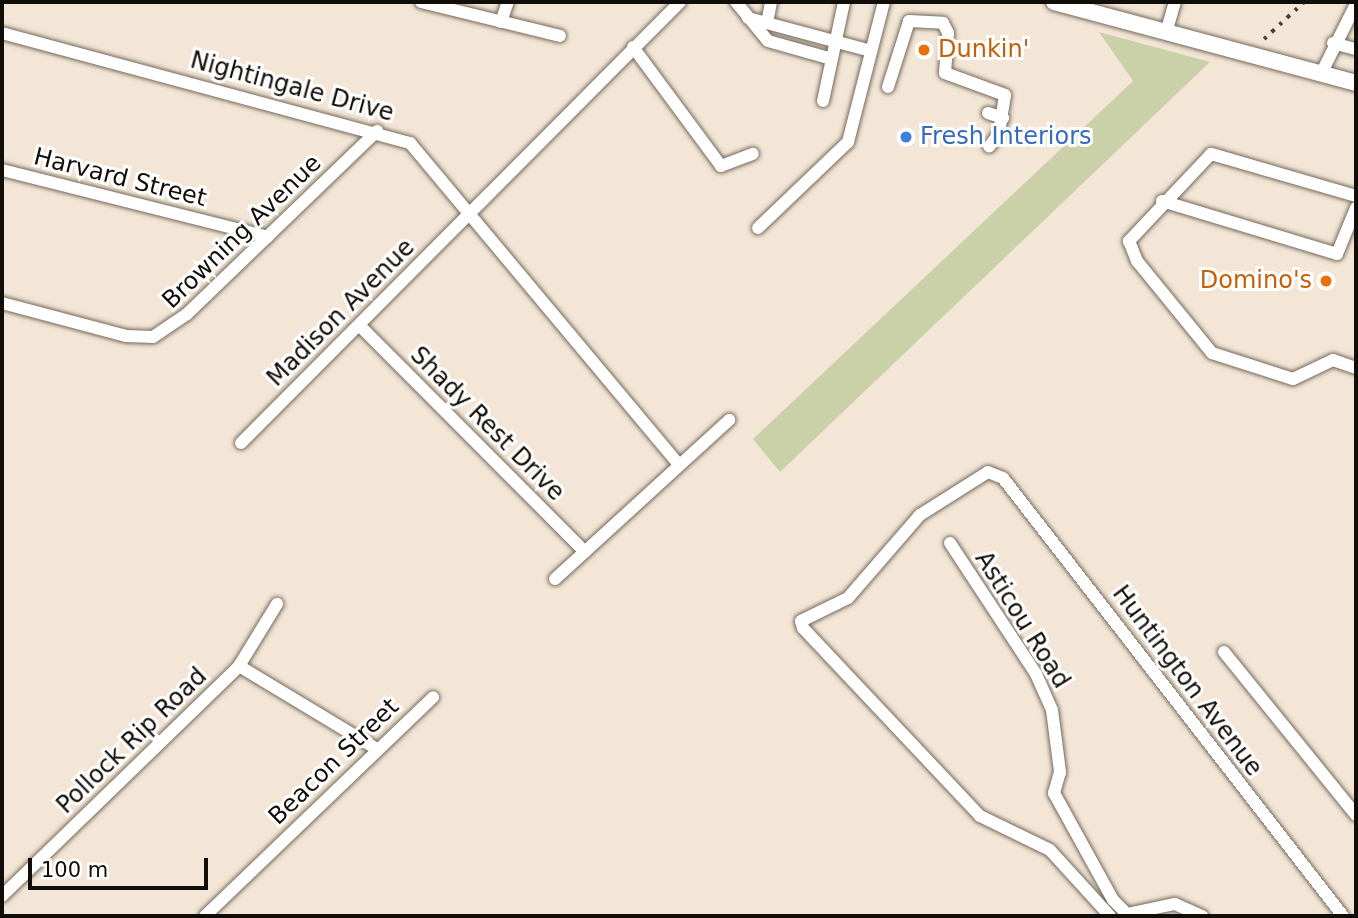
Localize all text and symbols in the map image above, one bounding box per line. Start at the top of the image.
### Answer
place label: Dunkin' [938,36,1029,64]
marker: Dunkin' [916,42,932,58]
street label: Nightingale Drive [187,46,397,128]
place label: Fresh Interiors [920,123,1092,151]
marker: Fresh Interiors [898,129,914,145]
street label: Harvard Street [31,143,209,213]
street label: Browning Avenue [157,149,327,315]
street label: Madison Avenue [261,233,421,393]
place label: Domino's [1200,267,1312,295]
marker: Domino's [1318,273,1334,289]
street label: Shady Rest Drive [404,341,570,507]
street label: Asticou Road [968,546,1076,694]
street label: Huntington Avenue [1106,580,1268,782]
street label: Pollock Rip Road [51,662,213,820]
street label: Beacon Street [263,693,405,831]
scale bar [32,844,212,888]
text: 100 m [41,858,108,882]

